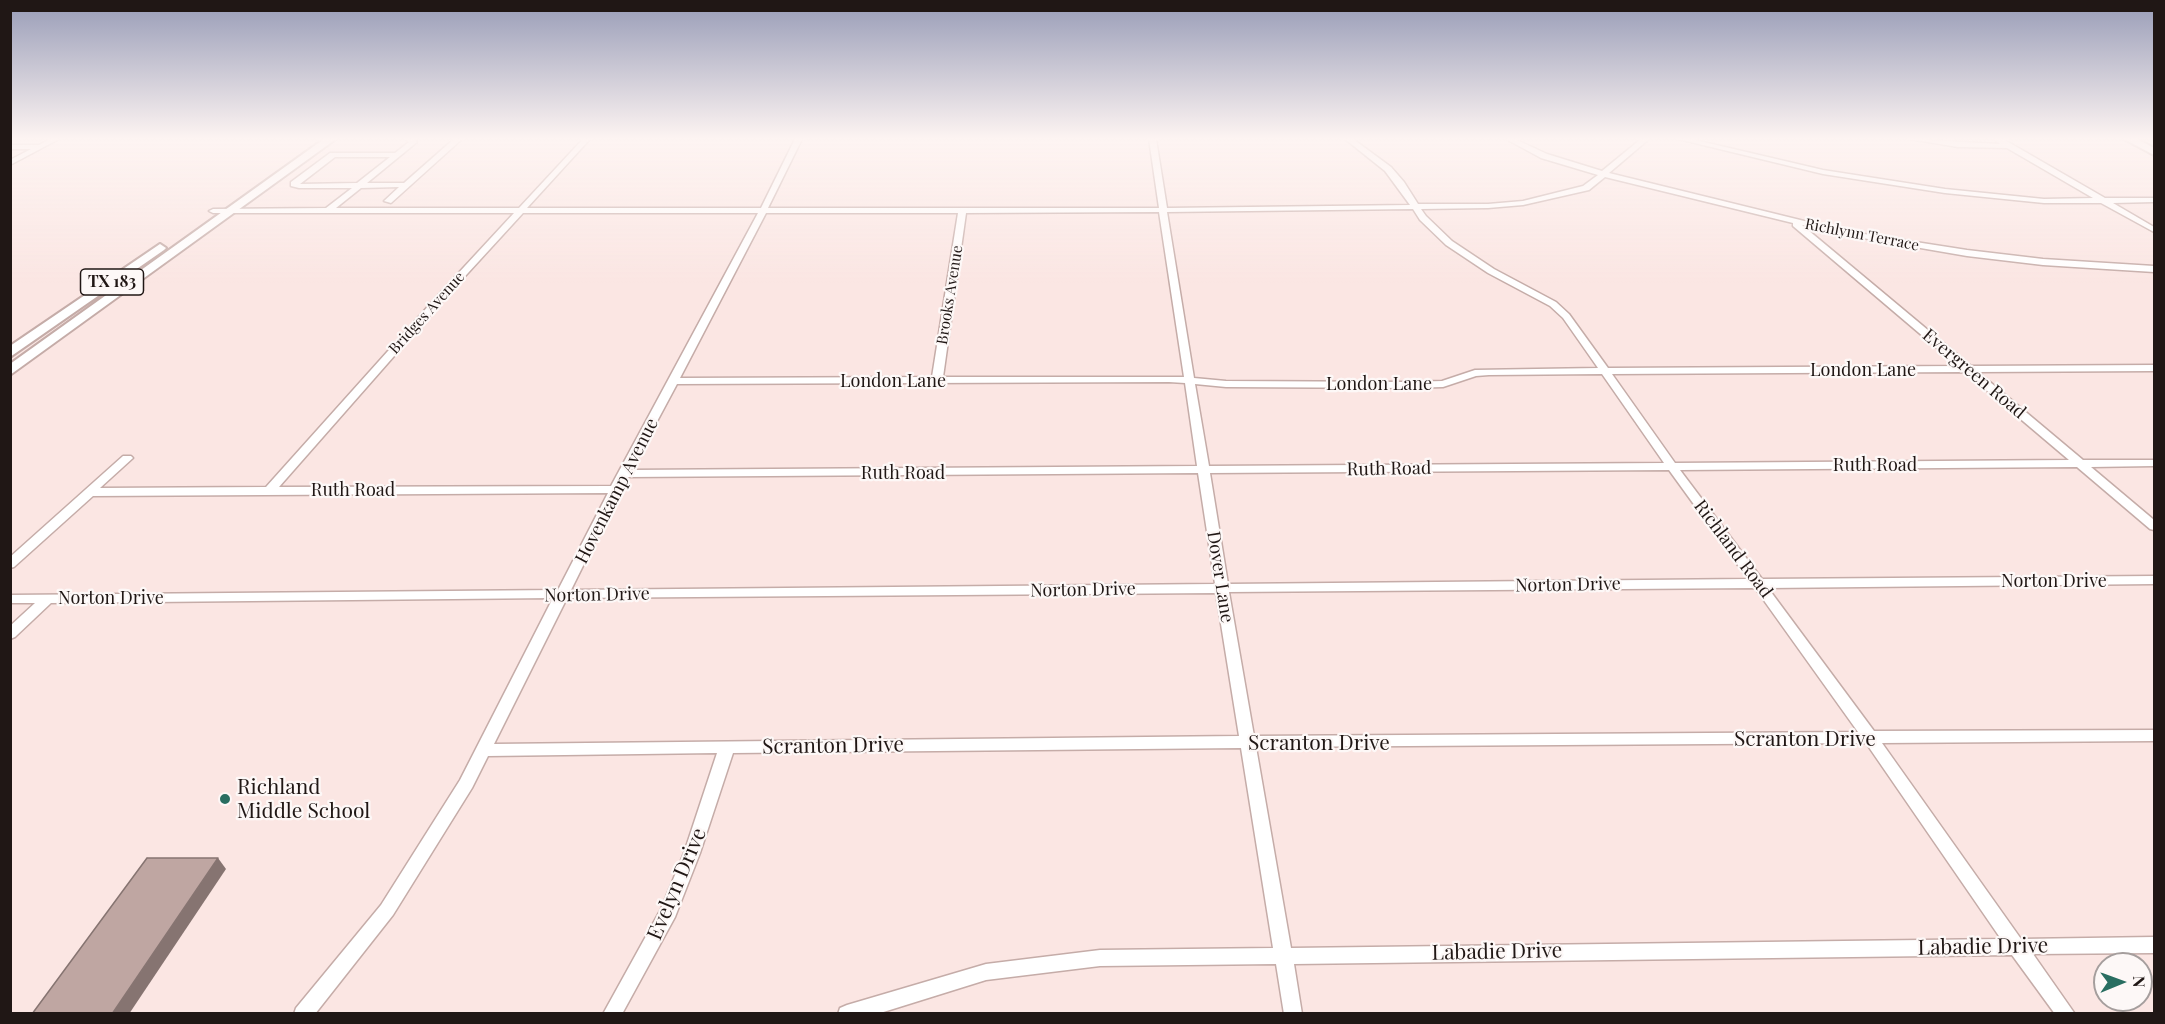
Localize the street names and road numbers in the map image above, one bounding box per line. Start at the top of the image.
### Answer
street label: Richlynn Terrace [1804,215,1920,255]
street label: Brooks Avenue [933,244,967,346]
street label: Bridges Avenue [385,268,469,358]
road number: TX 183 [80,269,144,295]
street label: Evergreen Road [1918,325,2030,423]
street label: London Lane [1810,359,1916,381]
street label: London Lane [840,370,946,392]
street label: London Lane [1326,373,1432,395]
street label: Hovenkamp Avenue [571,415,663,567]
street label: Ruth Road [1833,454,1917,476]
street label: Ruth Road [1347,457,1431,481]
street label: Ruth Road [861,462,945,484]
street label: Ruth Road [311,479,395,501]
street label: Richland Road [1689,496,1777,602]
street label: Dover Lane [1202,530,1238,624]
street label: Norton Drive [2001,570,2107,592]
street label: Norton Drive [1515,573,1621,597]
street label: Norton Drive [1030,578,1136,602]
street label: Norton Drive [544,583,650,607]
street label: Norton Drive [58,587,164,609]
street label: Scranton Drive [1734,726,1876,752]
street label: Scranton Drive [1248,730,1390,756]
street label: Scranton Drive [762,732,904,760]
street label: Evelyn Drive [642,824,712,944]
street label: Labadie Drive [1917,933,2049,961]
street label: Labadie Drive [1431,938,1563,966]

